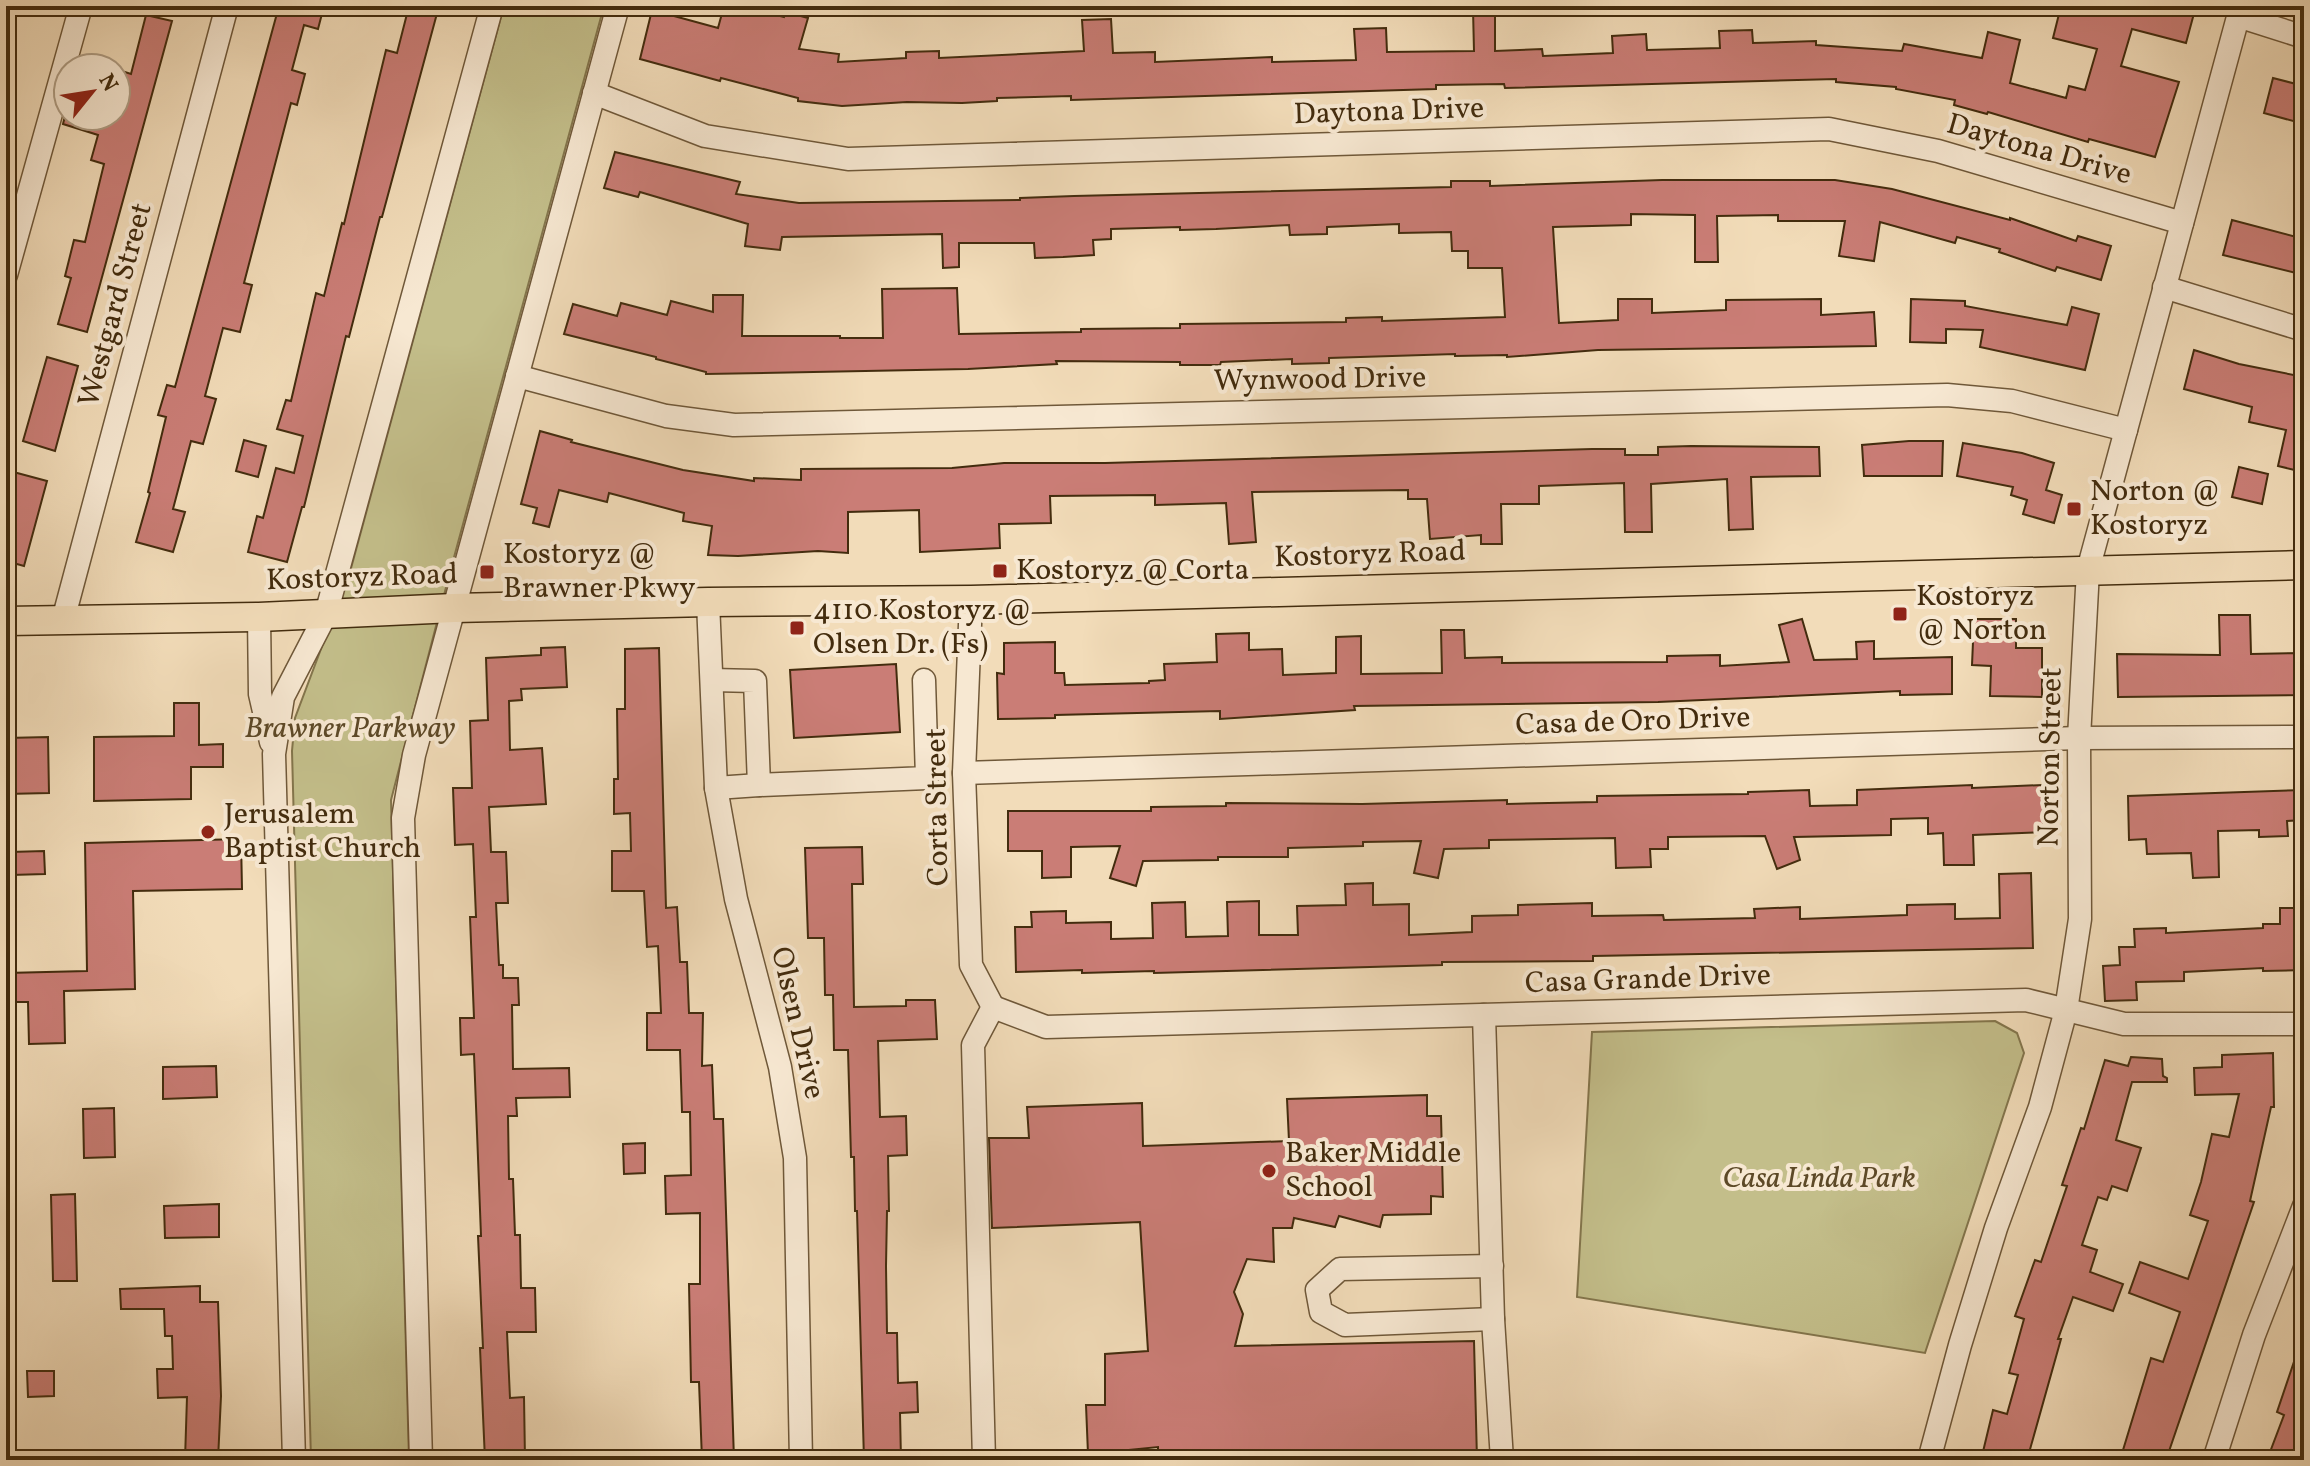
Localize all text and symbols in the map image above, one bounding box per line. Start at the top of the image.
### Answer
north arrow [52,52,132,132]
text: N [90,69,125,98]
street label: Daytona Drive [1293,88,1485,136]
street label: Daytona Drive [1942,104,2136,196]
street label: Westgard Street [69,198,163,412]
street label: Wynwood Drive [1213,357,1427,403]
place label: Norton @ Kostoryz [2090,471,2221,547]
marker: Norton @ Kostoryz [2065,500,2083,518]
street label: Kostoryz Road [1273,531,1467,579]
place label: Kostoryz @ Brawner Pkwy [503,534,695,610]
place label: Kostoryz @ Corta [1016,550,1249,592]
street label: Kostoryz Road [265,554,459,602]
marker: Kostoryz @ Corta [991,562,1009,580]
marker: Kostoryz @ Brawner Pkwy [478,563,496,581]
place label: Kostoryz @ Norton [1916,576,2047,652]
place label: 4110 Kostoryz @ Olsen Dr. (Fs) [813,590,1032,666]
marker: Kostoryz @ Norton [1891,605,1909,623]
marker: 4110 Kostoryz @ Olsen Dr. (Fs) [788,619,806,637]
street label: Norton Street [2028,667,2074,847]
street label: Casa de Oro Drive [1515,697,1751,747]
park label: Brawner Parkway [244,708,456,750]
street label: Corta Street [916,728,960,886]
place label: Jerusalem Baptist Church [224,794,421,870]
marker: Jerusalem Baptist Church [199,823,217,841]
street label: Olsen Drive [759,943,835,1103]
street label: Casa Grande Drive [1524,955,1772,1005]
place label: Baker Middle School [1285,1133,1461,1209]
park label: Casa Linda Park [1722,1158,1916,1200]
marker: Baker Middle School [1260,1162,1278,1180]

